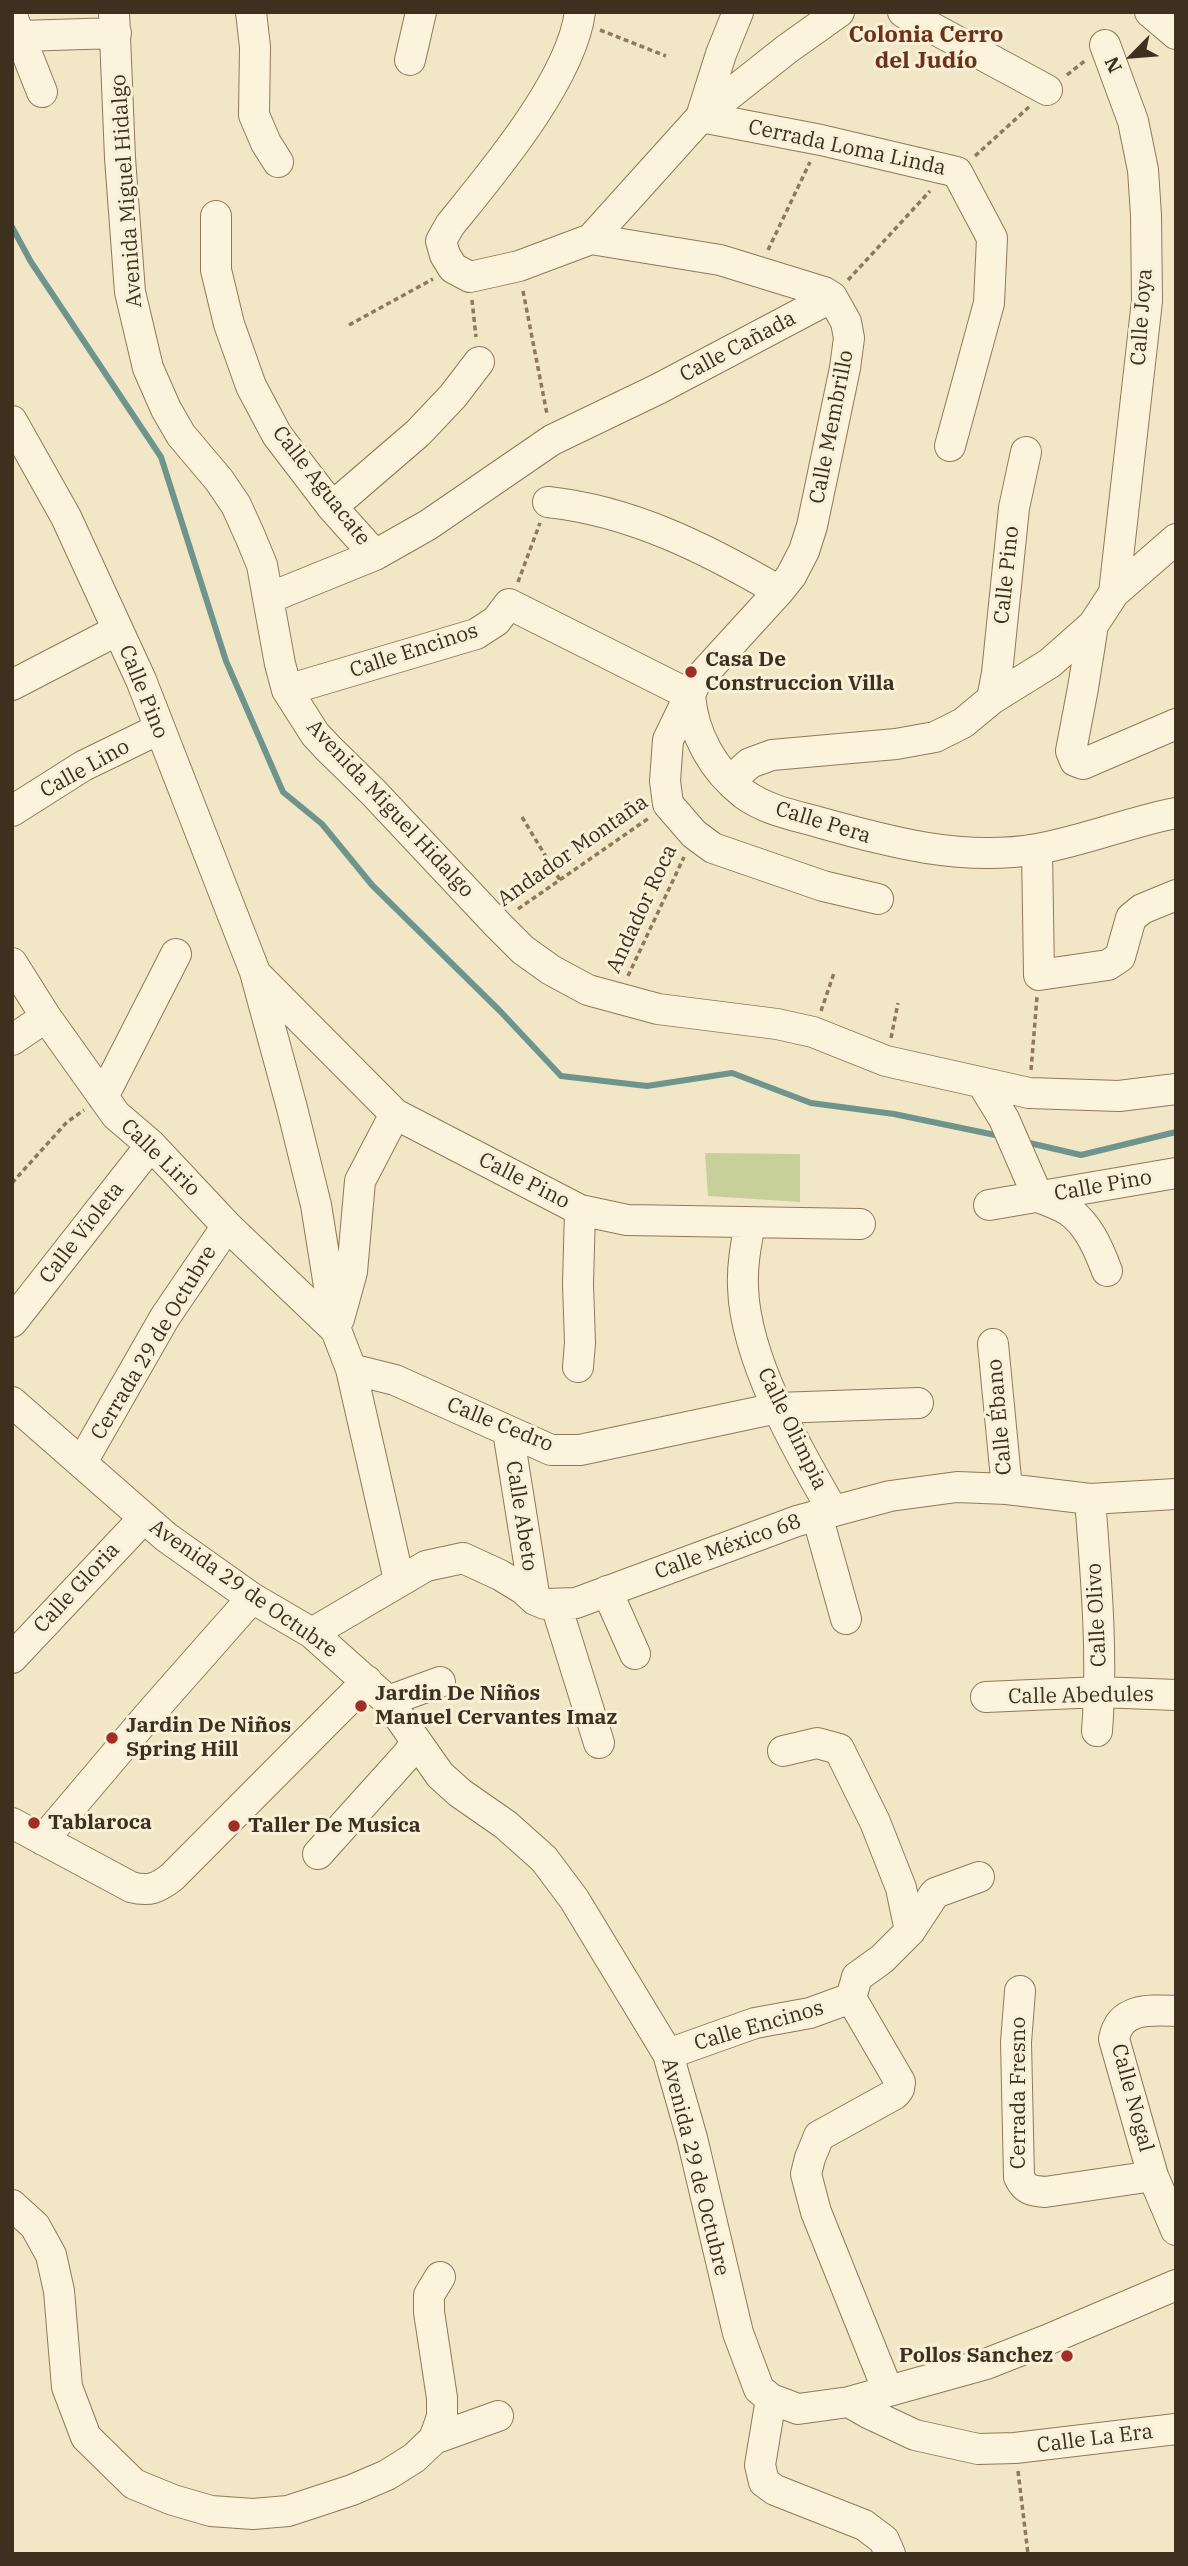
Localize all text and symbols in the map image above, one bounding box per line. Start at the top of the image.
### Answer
district label: Colonia Cerro del Judío [849,21,1003,75]
north arrow [1097,21,1167,91]
text: N [1099,53,1127,77]
street label: Avenida Miguel Hidalgo [106,73,148,309]
street label: Cerrada Loma Linda [746,115,948,181]
street label: Calle Joya [1126,268,1158,366]
street label: Calle Cañada [676,306,800,388]
street label: Calle Membrillo [805,348,859,506]
street label: Calle Aguacate [267,421,375,551]
street label: Calle Pino [989,525,1025,625]
street label: Calle Encinos [347,618,481,684]
street label: Calle Pino [113,642,173,742]
place label: Casa De Construccion Villa [705,647,895,697]
marker: Casa De Construccion Villa [683,664,699,680]
street label: Avenida Miguel Hidalgo [301,715,479,903]
street label: Calle Lino [36,734,134,804]
street label: Andador Montaña [493,790,653,912]
street label: Calle Pera [772,797,874,849]
street label: Andador Roca [601,841,683,977]
street label: Calle Lirio [115,1114,205,1202]
street label: Calle Pino [474,1147,574,1215]
street label: Calle Pino [1052,1165,1154,1207]
street label: Calle Violeta [35,1177,129,1289]
street label: Cerrada 29 de Octubre [86,1241,222,1445]
street label: Calle Ébano [982,1358,1018,1476]
street label: Calle Olimpia [752,1364,832,1494]
street label: Calle Cedro [443,1392,557,1458]
street label: Calle Abeto [500,1459,542,1573]
street label: Calle México 68 [651,1509,805,1585]
street label: Avenida 29 de Octubre [144,1515,342,1663]
street label: Calle Gloria [29,1538,125,1638]
street label: Calle Olivo [1082,1562,1112,1668]
place label: Jardin De Niños Manuel Cervantes Imaz [375,1681,617,1731]
street label: Calle Abedules [1008,1682,1154,1710]
marker: Jardin De Niños Manuel Cervantes Imaz [353,1698,369,1714]
place label: Jardin De Niños Spring Hill [126,1713,291,1763]
marker: Jardin De Niños Spring Hill [104,1730,120,1746]
place label: Tablaroca [48,1810,152,1836]
place label: Taller De Musica [248,1813,421,1839]
marker: Tablaroca [26,1815,42,1831]
marker: Taller De Musica [226,1818,242,1834]
street label: Calle Encinos [691,1995,827,2057]
street label: Cerrada Fresno [1006,2017,1032,2169]
street label: Calle Nogal [1105,2041,1159,2155]
street label: Avenida 29 de Octubre [656,2055,734,2279]
place label: Pollos Sanchez [899,2343,1053,2369]
marker: Pollos Sanchez [1059,2348,1075,2364]
street label: Calle La Era [1036,2419,1154,2459]

